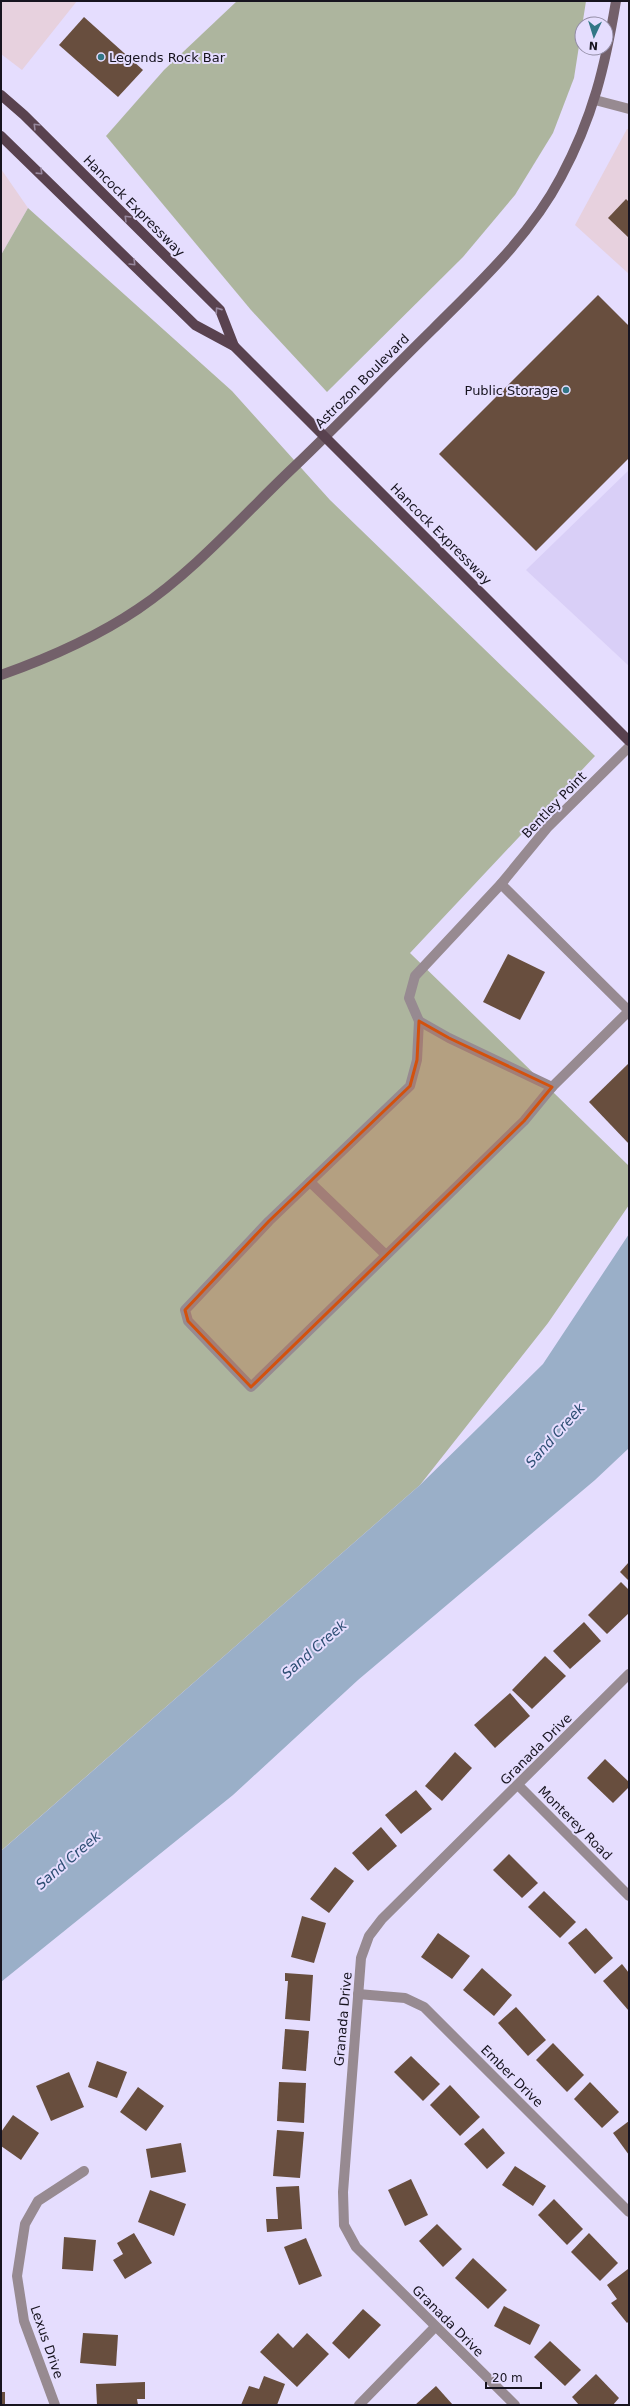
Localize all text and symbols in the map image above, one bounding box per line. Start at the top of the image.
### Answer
north arrow [574,16,614,56]
text: N [588,39,598,52]
place label: Legends Rock Bar [109,50,226,65]
marker: Legends Rock Bar [96,52,106,62]
one-way arrow [33,123,40,131]
street label: Hancock Expressway [80,152,188,260]
one-way arrow [35,167,43,175]
one-way arrow [124,215,132,223]
one-way arrow [128,258,136,266]
one-way arrow [216,308,223,315]
street label: Astrozon Boulevard [312,331,412,431]
place label: Public Storage [465,383,558,398]
marker: Public Storage [561,385,571,395]
street label: Hancock Expressway [387,480,495,588]
street label: Bentley Point [519,769,589,841]
water label: Sand Creek [522,1399,588,1470]
water label: Sand Creek [278,1616,350,1681]
street label: Granada Drive [497,1710,575,1788]
street label: Monterey Road [535,1783,615,1863]
water label: Sand Creek [32,1827,104,1892]
street label: Granada Drive [331,1971,355,2067]
street label: Ember Drive [478,2042,546,2110]
street label: Granada Drive [409,2282,487,2360]
street label: Lexus Drive [27,2303,67,2381]
scale bar [486,2364,541,2390]
text: 20 m [492,2371,523,2385]

